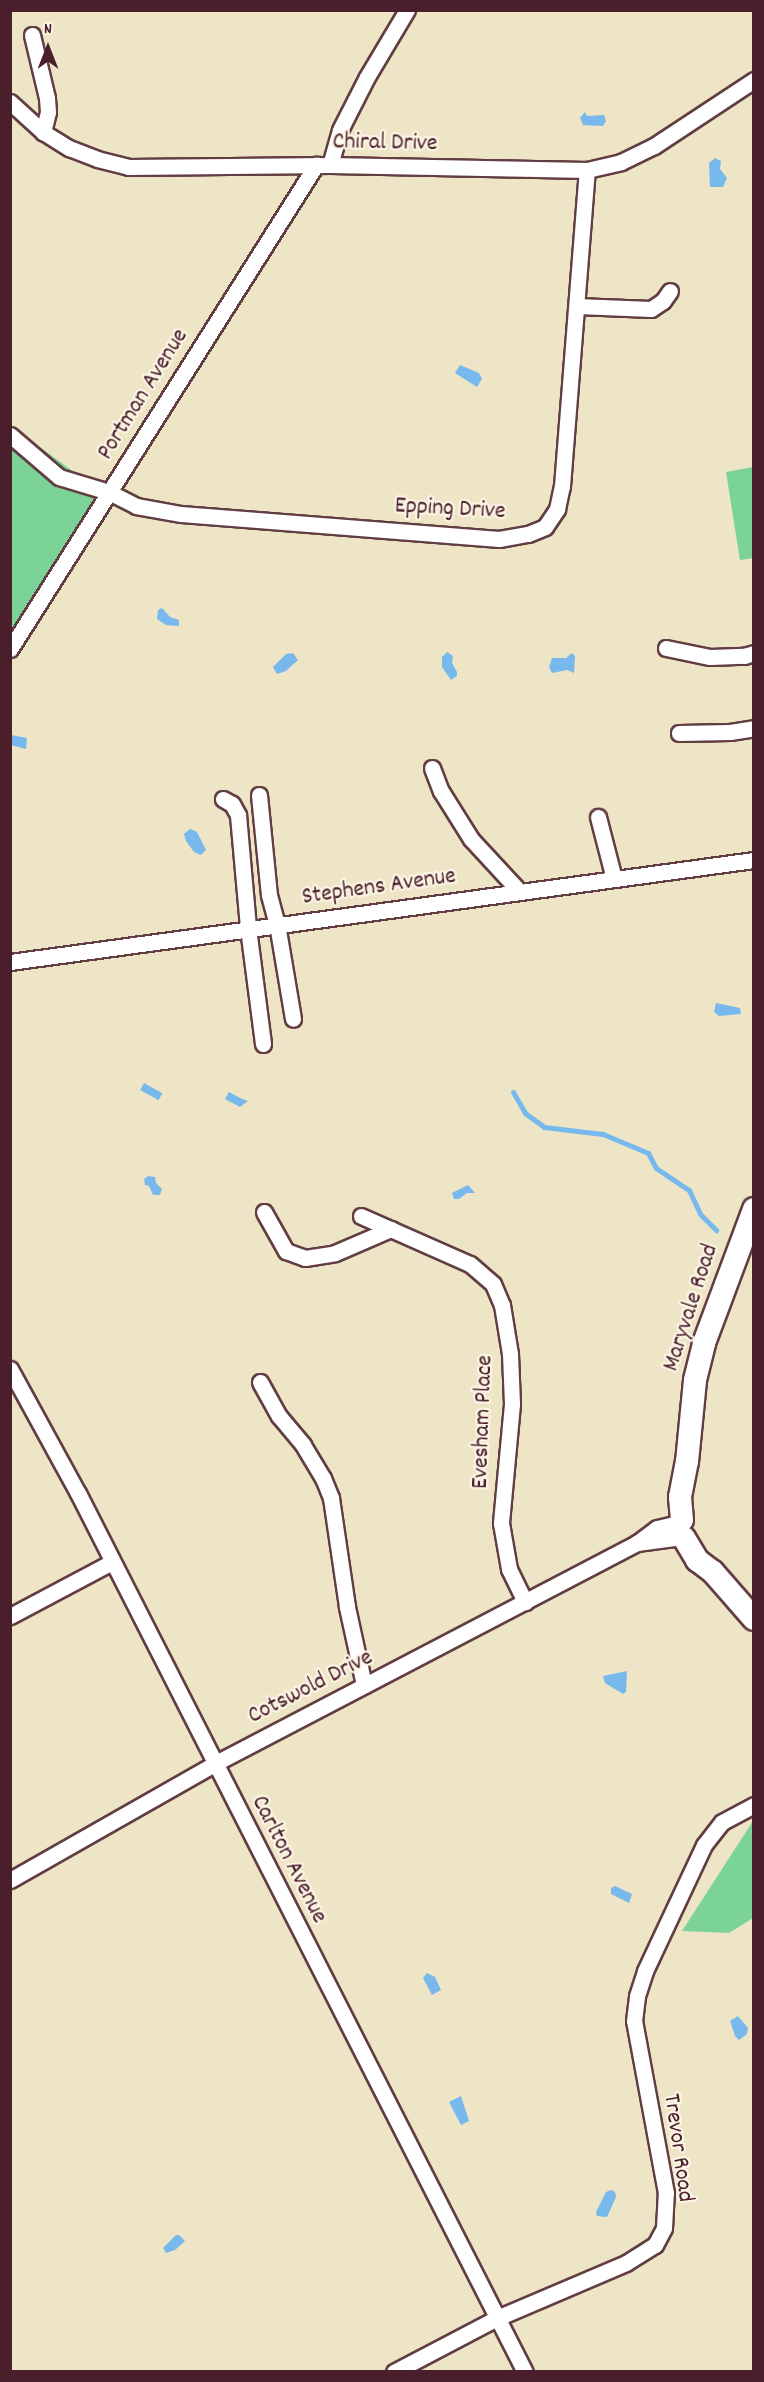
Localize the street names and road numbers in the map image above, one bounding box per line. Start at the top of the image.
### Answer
street label: Chiral Drive [332,129,438,159]
street label: Portman Avenue [92,324,196,466]
street label: Epping Drive [394,493,506,527]
street label: Stephens Avenue [300,863,458,913]
street label: Maryvale Road [658,1241,726,1375]
street label: Evesham Place [467,1355,501,1489]
street label: Cotswold Drive [244,1644,378,1732]
street label: Carlton Avenue [244,1791,332,1929]
street label: Trevor Road [655,2092,699,2204]

